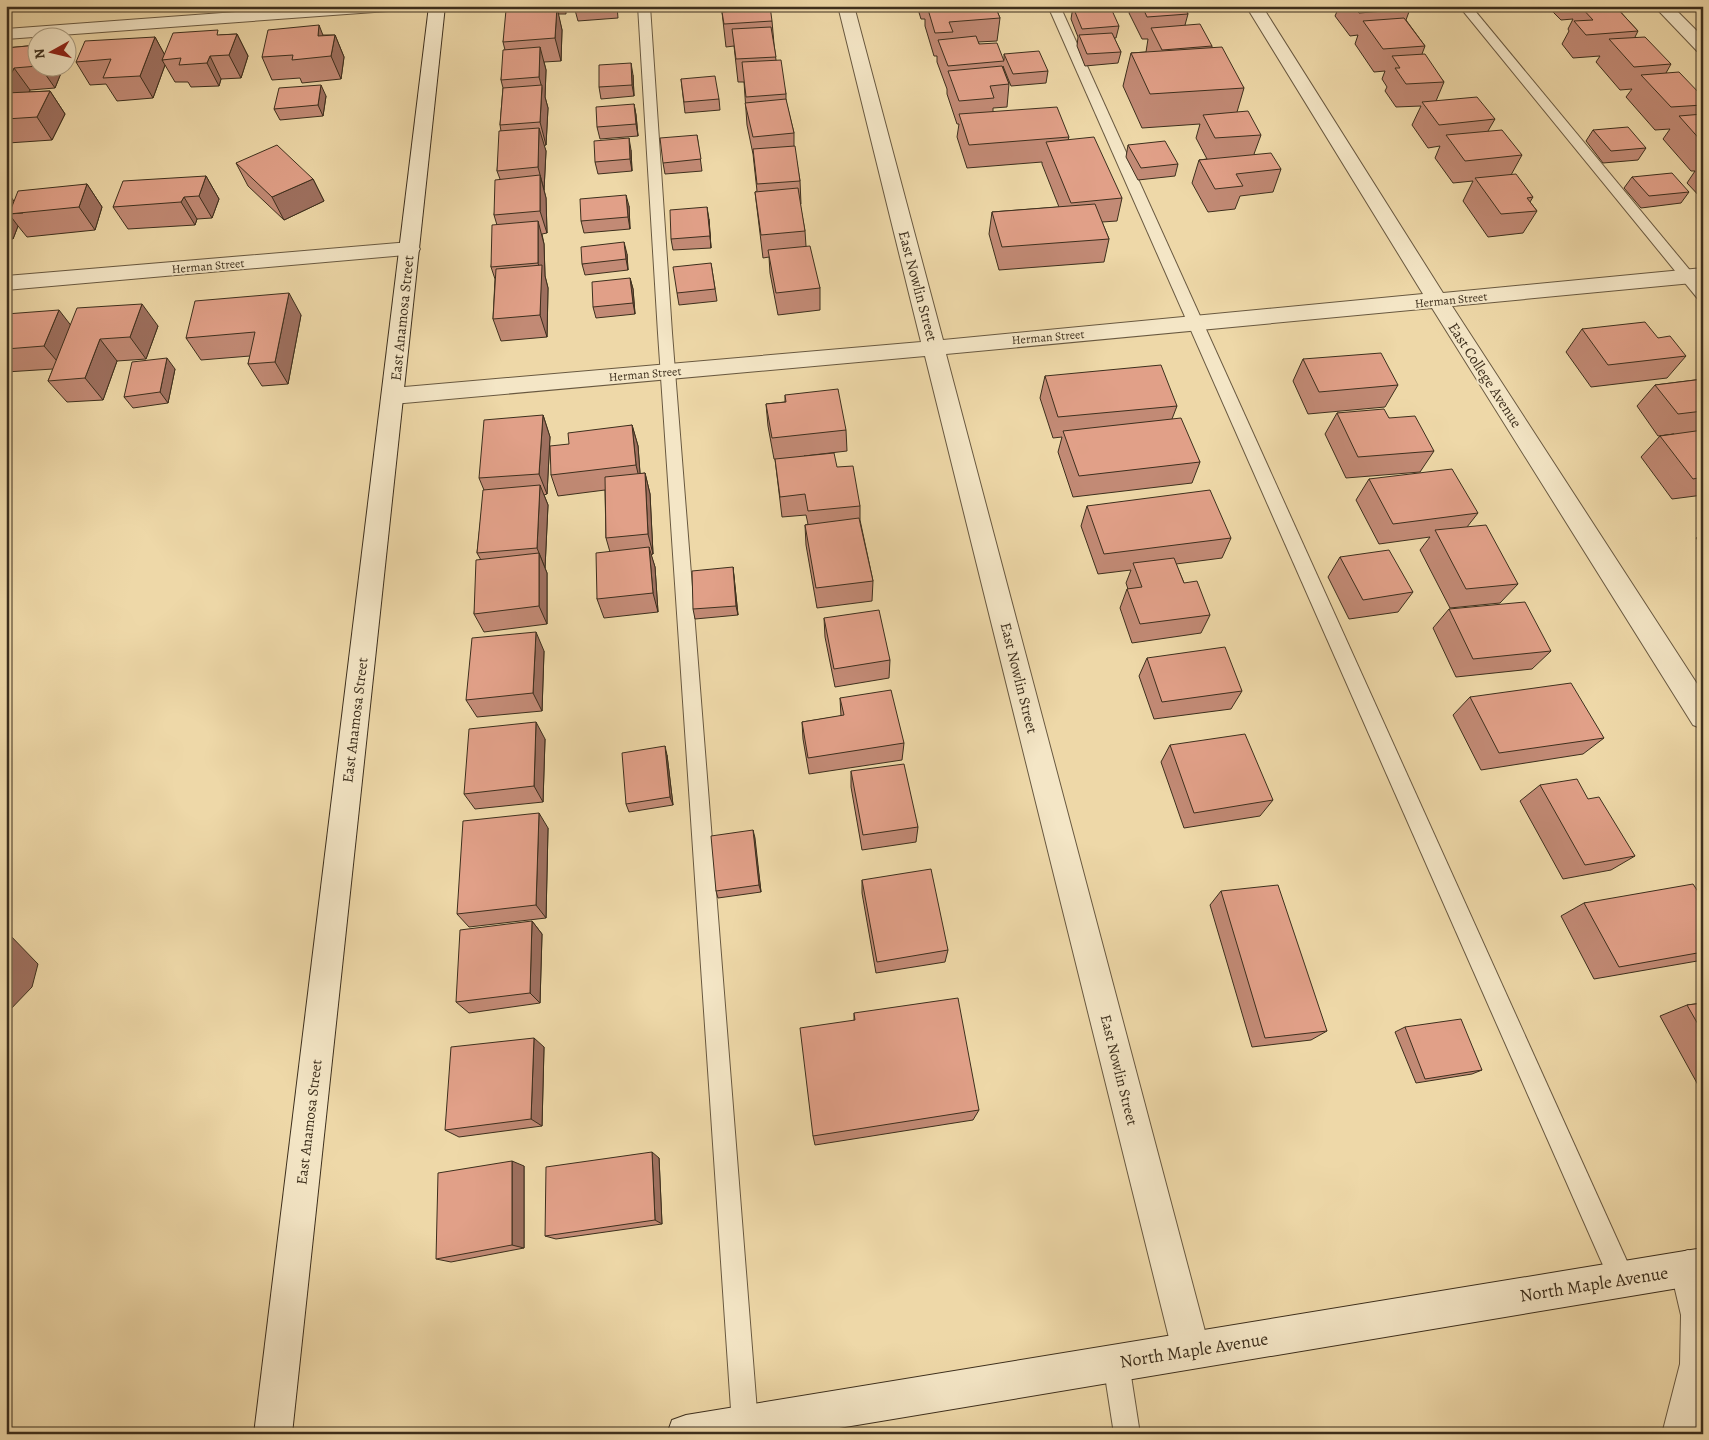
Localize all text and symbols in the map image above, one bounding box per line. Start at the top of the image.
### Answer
north arrow [28,28,78,78]
text: N [30,47,50,60]
street label: East Nowlin Street [894,228,942,344]
street label: East Anamosa Street [385,254,419,382]
street label: Herman Street [171,255,245,277]
street label: Herman Street [1414,288,1488,312]
street label: East College Avenue [1443,318,1527,432]
street label: Herman Street [1011,326,1085,348]
street label: Herman Street [608,363,682,385]
street label: East Nowlin Street [996,620,1042,736]
street label: East Anamosa Street [337,656,373,784]
street label: East Nowlin Street [1096,1012,1142,1128]
street label: East Anamosa Street [291,1058,327,1186]
street label: North Maple Avenue [1518,1260,1670,1308]
street label: North Maple Avenue [1118,1326,1270,1374]

